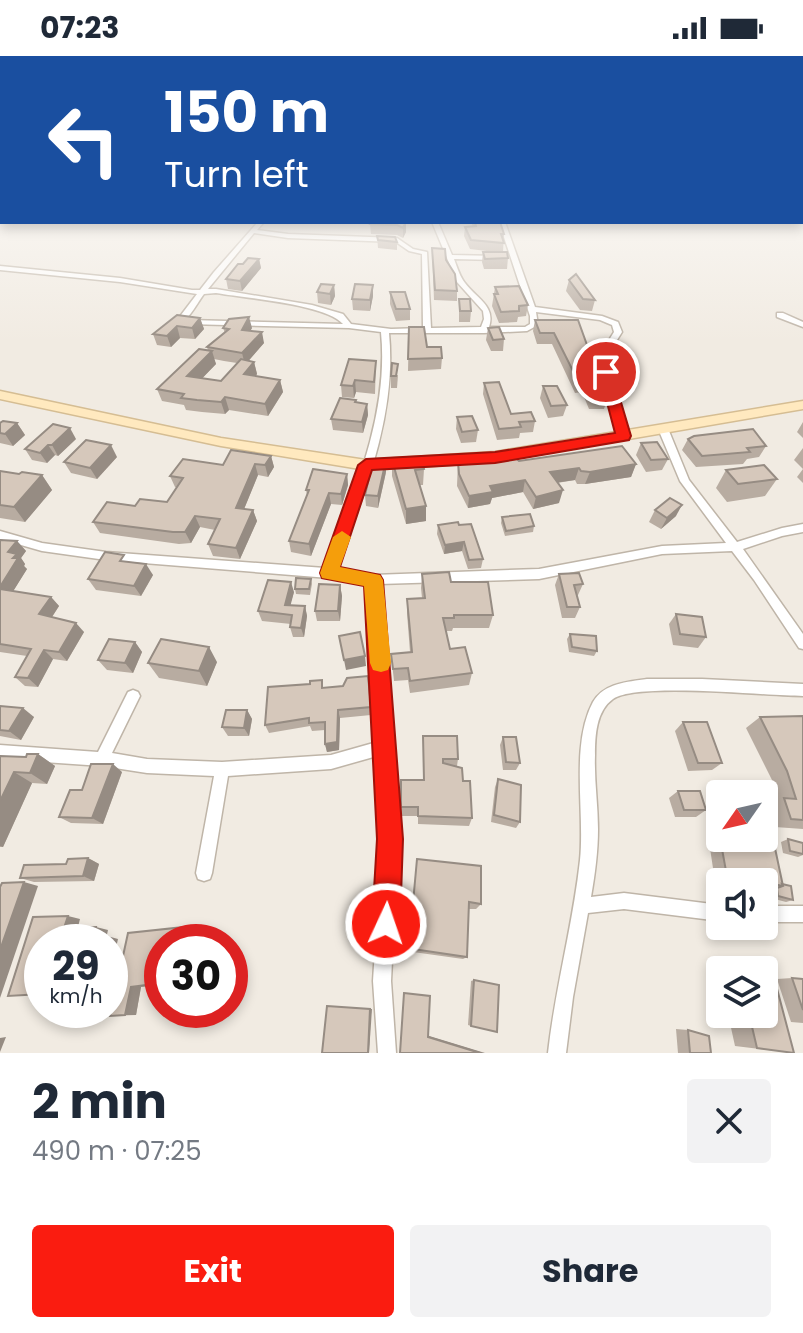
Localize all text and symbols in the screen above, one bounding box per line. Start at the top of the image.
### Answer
text: 07:23 [40,6,119,49]
text: 150 m [164,73,329,152]
icon: left [32,88,136,192]
text: Turn left [164,149,309,200]
pin [572,338,640,406]
icon: arrive [584,350,628,394]
north arrow [706,780,778,852]
map controls [706,780,778,1028]
button: sound [706,868,778,940]
position arrow [344,882,428,966]
speed limit sign: 30 [144,924,248,1028]
text: 29 [52,938,100,994]
button: layers [706,956,778,1028]
text: km/h [49,982,103,1010]
text: 2 min [32,1068,167,1135]
button: close [687,1079,771,1163]
text: 490 m · 07:25 [32,1133,202,1169]
button: Exit [32,1225,394,1317]
button: Share [410,1225,771,1317]

